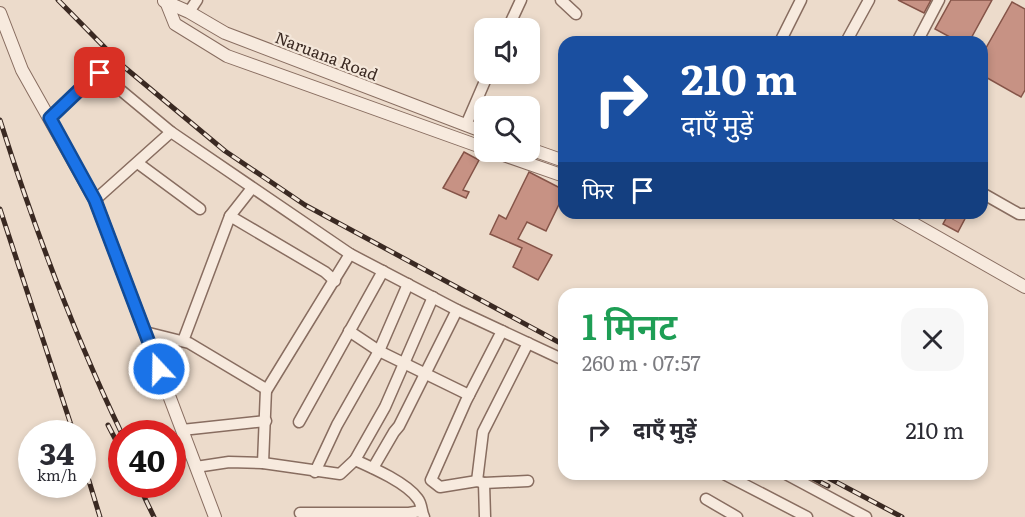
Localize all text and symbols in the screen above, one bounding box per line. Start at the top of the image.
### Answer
map controls [474,18,540,162]
button: sound [474,18,540,84]
street label: Naruana Road [272,24,382,86]
text: 210 m [681,46,797,108]
pin [74,47,125,98]
icon: arrive [83,56,116,89]
icon: right [582,60,660,138]
button: search [474,96,540,162]
text: दाएँ मुड़ें [681,103,753,143]
text: फिर [582,173,614,206]
icon: arrive [626,174,659,207]
text: 1 मिनट [582,298,677,351]
button: close [901,308,964,371]
position arrow [127,337,191,401]
text: 260 m · 07:57 [582,347,701,377]
text: दाएँ मुड़ें [633,412,696,445]
icon: right [582,413,615,446]
text: 210 m [905,413,964,446]
speed limit sign: 40 [108,420,186,498]
text: 34 [40,430,74,474]
text: km/h [37,463,77,486]

